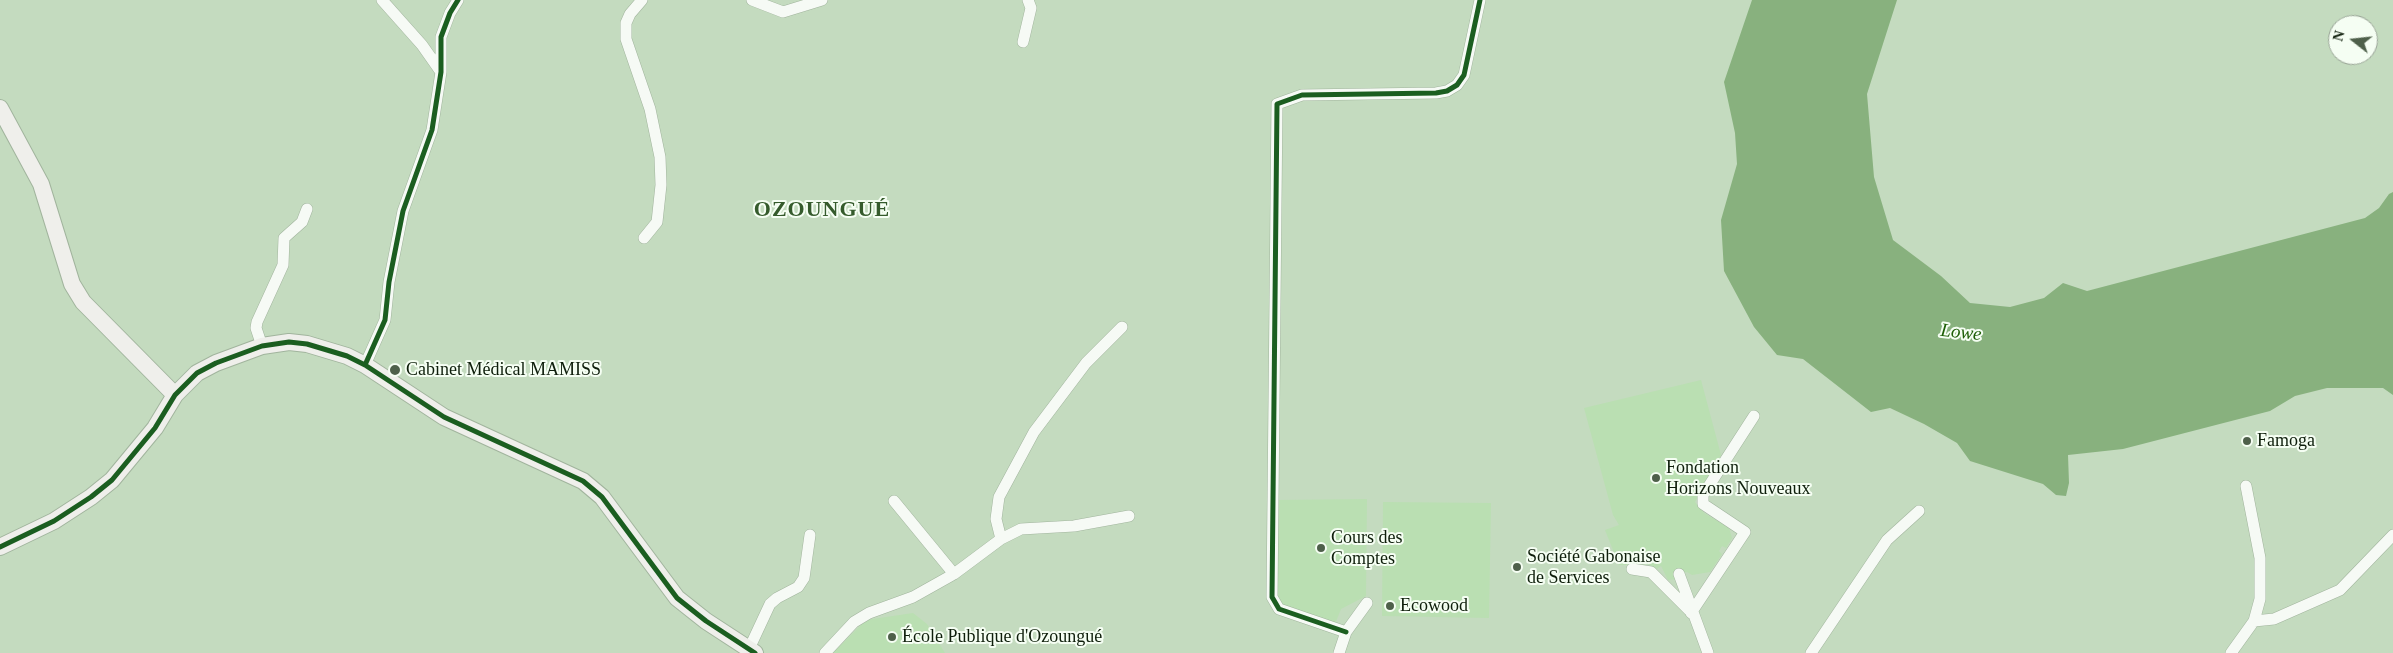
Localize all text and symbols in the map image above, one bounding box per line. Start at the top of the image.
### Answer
north arrow [2328,15,2378,65]
text: N [2330,29,2348,43]
district label: OZOUNGUÉ [753,197,891,223]
water label: Lowe [1939,320,1983,346]
place label: Cabinet Médical MAMISS [406,359,601,381]
marker: Cabinet Médical MAMISS [388,363,402,377]
place label: Famoga [2257,430,2315,452]
marker: Famoga [2241,435,2253,447]
place label: Fondation Horizons Nouveaux [1666,457,1810,499]
marker: Fondation Horizons Nouveaux [1650,472,1662,484]
place label: Cours des Comptes [1331,527,1402,570]
marker: Cours des Comptes [1315,542,1327,554]
place label: Société Gabonaise de Services [1527,546,1660,588]
marker: Société Gabonaise de Services [1511,561,1523,573]
place label: Ecowood [1400,595,1468,617]
marker: Ecowood [1384,600,1396,612]
place label: École Publique d'Ozoungué [902,626,1102,648]
marker: École Publique d'Ozoungué [886,631,898,643]

